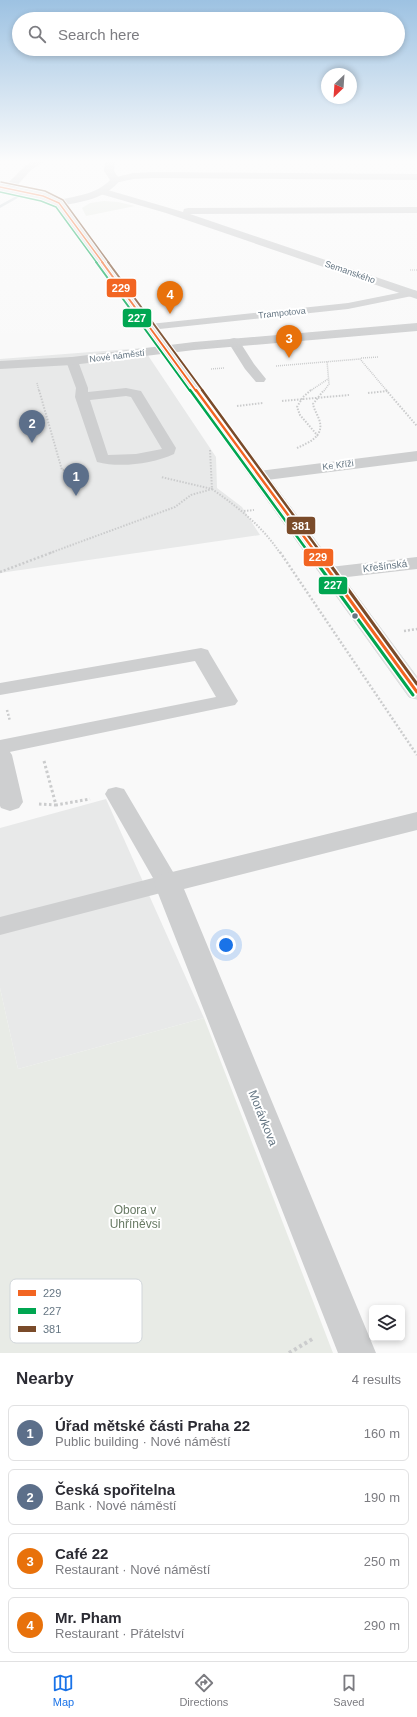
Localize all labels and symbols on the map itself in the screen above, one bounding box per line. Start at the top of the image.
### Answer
north arrow [321,68,357,104]
street label: Semanského [324,259,376,285]
line badge: 229 [106,278,137,298]
pin: 4 [157,281,183,314]
text: 229 [112,282,130,294]
street label: Trampotova [258,306,306,320]
line badge: 227 [122,308,152,328]
text: 227 [128,312,146,324]
pin: 3 [276,325,302,358]
street label: Nové náměstí [89,348,146,364]
pin: 2 [19,410,45,443]
street label: Ke Kříži [322,458,354,472]
pin: 1 [63,463,89,496]
line badge: 381 [286,516,316,535]
text: 381 [292,520,310,532]
line badge: 229 [303,548,334,567]
text: 229 [309,551,327,563]
street label: Křešínská [362,558,408,574]
line badge: 227 [318,576,348,595]
text: 227 [324,579,342,591]
unlabelled marker [350,611,360,621]
your location [216,935,236,955]
street label: Morávkova [246,1088,281,1148]
park label: Obora v Uhříněvsi [110,1203,160,1231]
legend [10,1279,142,1343]
text: 229 [43,1287,61,1299]
text: 227 [43,1305,61,1317]
text: 381 [43,1323,61,1335]

